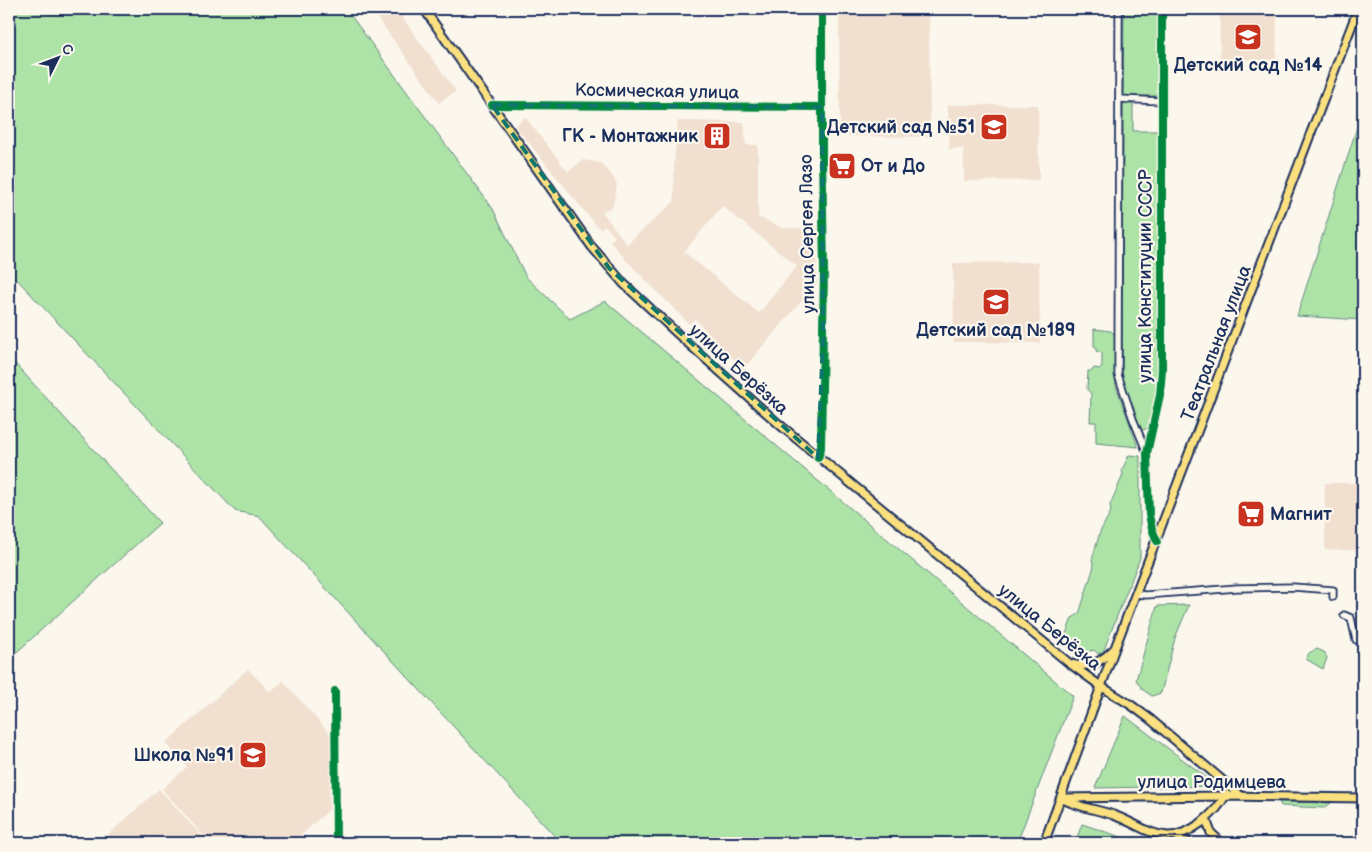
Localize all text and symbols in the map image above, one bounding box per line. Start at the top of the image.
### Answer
school or university icon: Детский сад №14 [1233,22,1263,52]
north arrow [32,32,82,82]
text: С [58,40,77,59]
place label: Детский сад №14 [1174,55,1323,76]
street label: Космическая улица [575,80,740,103]
school or university icon: Детский сад №51 [979,112,1009,142]
place label: Детский сад №51 [827,117,975,138]
building icon: ГК - Монтажник [702,121,732,151]
place label: ГК - Монтажник [562,126,698,147]
supermarket icon: От и До [827,151,857,181]
street label: улица Сергея Лазо [796,154,819,314]
place label: От и До [861,156,925,177]
street label: улица Конституции СССР [1135,169,1156,383]
street label: Театральная улица [1177,262,1256,424]
school or university icon: Детский сад №189 [981,287,1011,317]
street label: улица Берёзка [685,319,793,419]
place label: Детский сад №189 [916,320,1076,341]
supermarket icon: Магнит [1236,499,1266,529]
place label: Магнит [1270,504,1332,525]
street label: улица Берёзка [994,580,1105,675]
school or university icon: Школа №91 [238,740,268,770]
place label: Школа №91 [133,745,234,766]
street label: улица Родимцева [1138,772,1287,793]

